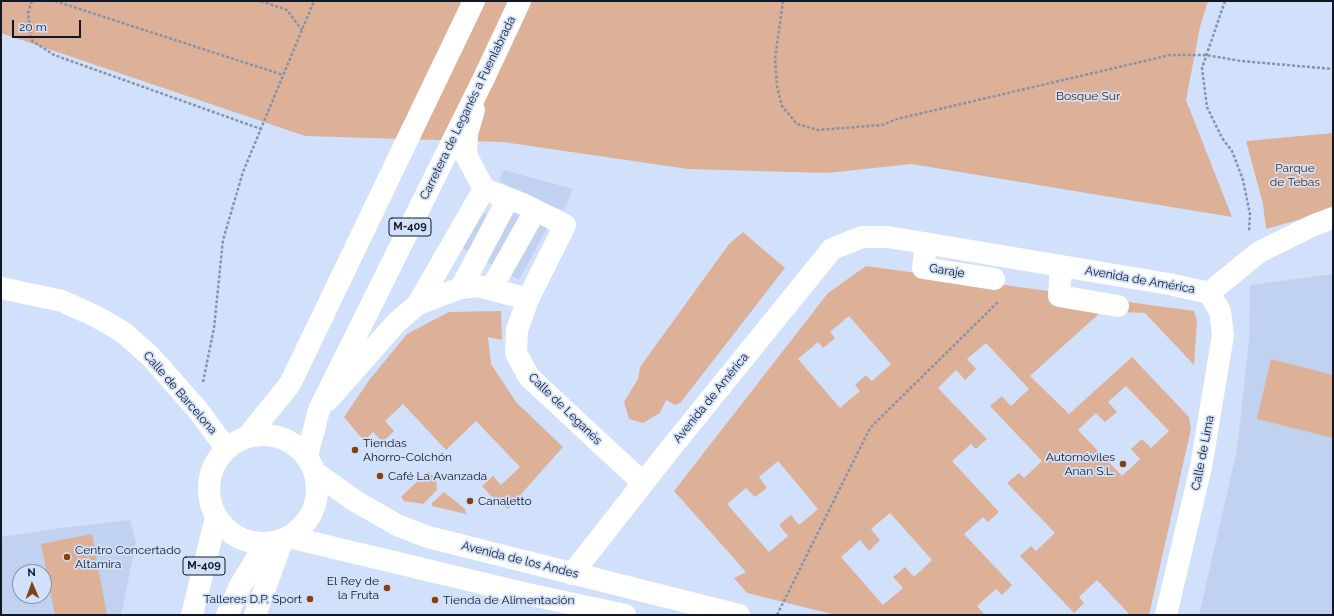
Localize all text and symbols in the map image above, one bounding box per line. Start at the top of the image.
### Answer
scale bar [14,12,83,38]
street label: Carretera de Leganés a Fuenlabrada [417,14,519,202]
text: 20 m [19,20,47,34]
park label: Bosque Sur [1056,89,1120,103]
park label: Parque de Tebas [1270,161,1320,189]
road number: M-409 [389,218,431,236]
street label: Garaje [928,261,966,281]
street label: Avenida de América [1084,263,1196,297]
street label: Calle de Barcelona [140,349,220,437]
street label: Avenida de América [670,350,752,446]
street label: Calle de Leganés [525,370,605,448]
street label: Calle de Lima [1189,414,1217,492]
place label: Tiendas Ahorro-Colchón [363,436,452,464]
marker: Tiendas Ahorro-Colchón [350,445,360,455]
place label: Automóviles Anan S.L. [1046,450,1115,478]
marker: Automóviles Anan S.L. [1118,459,1128,469]
place label: Café La Avanzada [388,469,487,483]
marker: Café La Avanzada [375,471,385,481]
place label: Canaletto [478,494,532,508]
marker: Canaletto [465,496,475,506]
street label: Avenida de los Andes [460,539,580,581]
place label: Centro Concertado Altamira [75,543,181,571]
marker: Centro Concertado Altamira [62,552,72,562]
road number: M-409 [183,557,225,575]
north arrow [12,564,52,604]
text: N [27,566,36,579]
place label: El Rey de la Fruta [327,574,379,602]
marker: El Rey de la Fruta [382,583,392,593]
place label: Talleres D.P. Sport [203,592,302,606]
place label: Tienda de Alimentación [443,593,575,607]
marker: Talleres D.P. Sport [305,594,315,604]
marker: Tienda de Alimentación [430,595,440,605]

